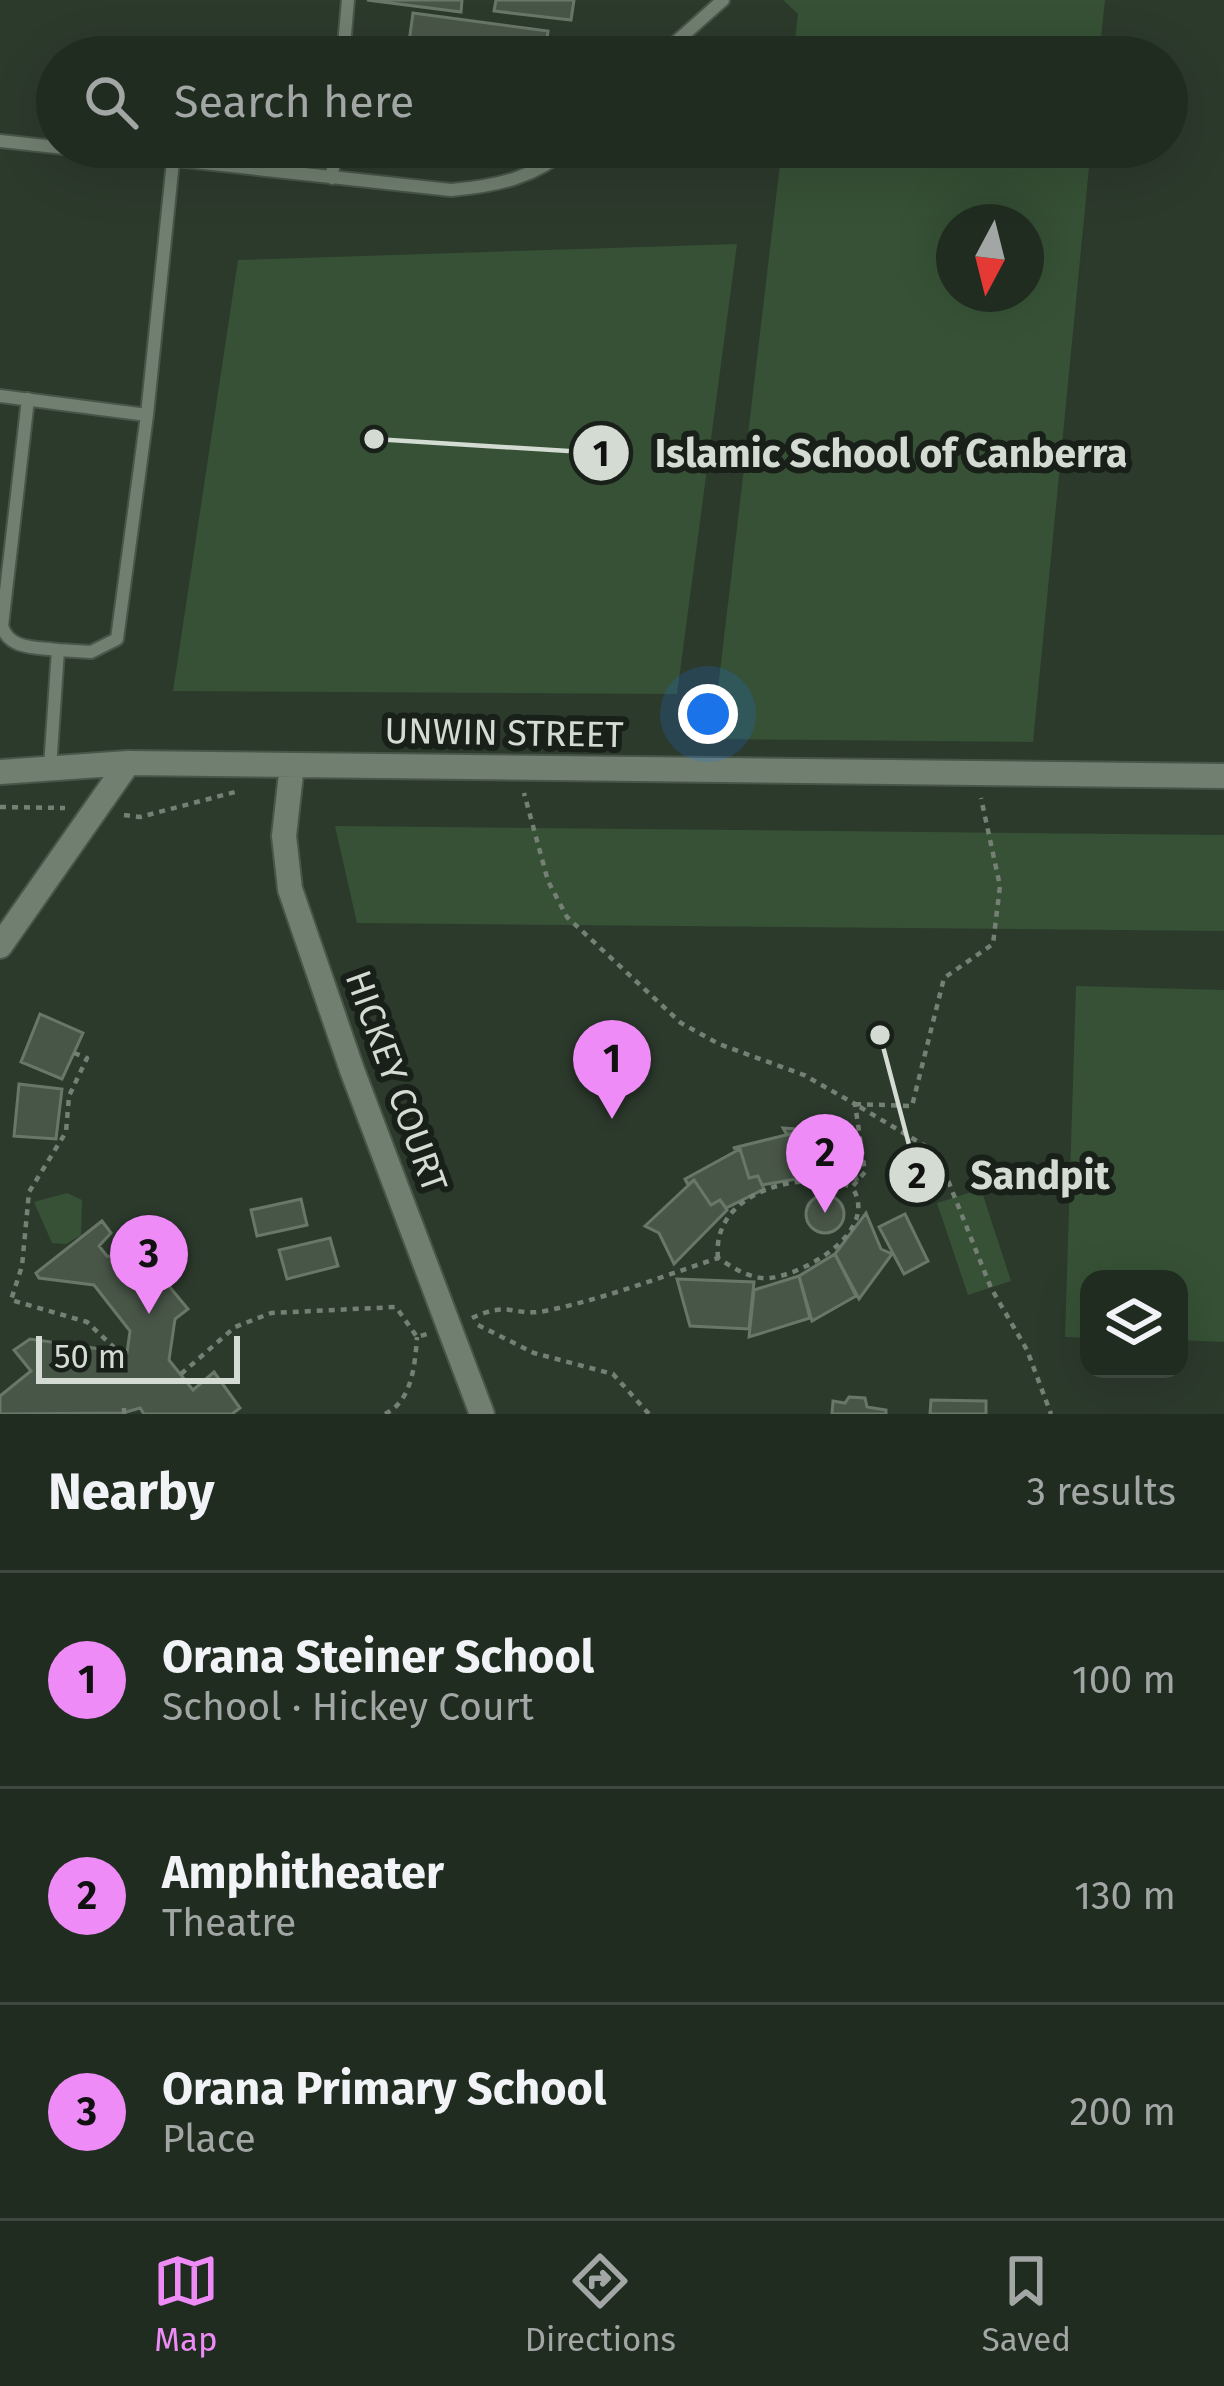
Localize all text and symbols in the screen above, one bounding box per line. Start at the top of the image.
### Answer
search box [36,36,1188,168]
icon: search [78,69,144,135]
text: Search here [174,75,414,129]
north arrow [936,204,1044,312]
callout: Islamic School of Canberra [571,416,1151,491]
text: Islamic School of Canberra [655,431,1127,477]
text: 1 [593,432,609,476]
your location [678,684,738,744]
street label: UNWIN STREET [384,709,624,757]
street label: HICKEY COURT [336,964,457,1199]
pin: 1 [573,1020,651,1119]
pin: 2 [786,1114,864,1213]
callout: Sandpit [887,1138,1134,1213]
text: Sandpit [971,1153,1110,1199]
text: 2 [908,1154,926,1198]
pin: 3 [110,1215,188,1314]
map controls [1080,1270,1188,1378]
button: layers [1080,1270,1188,1378]
scale bar [36,1330,240,1383]
text: 50 m [54,1337,126,1377]
text: Nearby [48,1461,214,1523]
text: 3 results [1026,1469,1176,1515]
text: Orana Steiner School [162,1630,594,1684]
text: 1 [78,1657,96,1703]
text: 100 m [1072,1657,1176,1703]
text: School · Hickey Court [162,1684,534,1730]
text: Amphitheater [162,1846,444,1900]
text: 2 [77,1873,97,1919]
text: 130 m [1074,1873,1176,1919]
text: Theatre [162,1900,296,1946]
text: Orana Primary School [162,2062,606,2116]
text: 3 [77,2089,97,2135]
text: 200 m [1069,2089,1176,2135]
text: Place [162,2116,256,2162]
tab: Map [153,2248,219,2360]
tab: Directions [525,2248,676,2360]
tab: Saved [982,2248,1071,2360]

